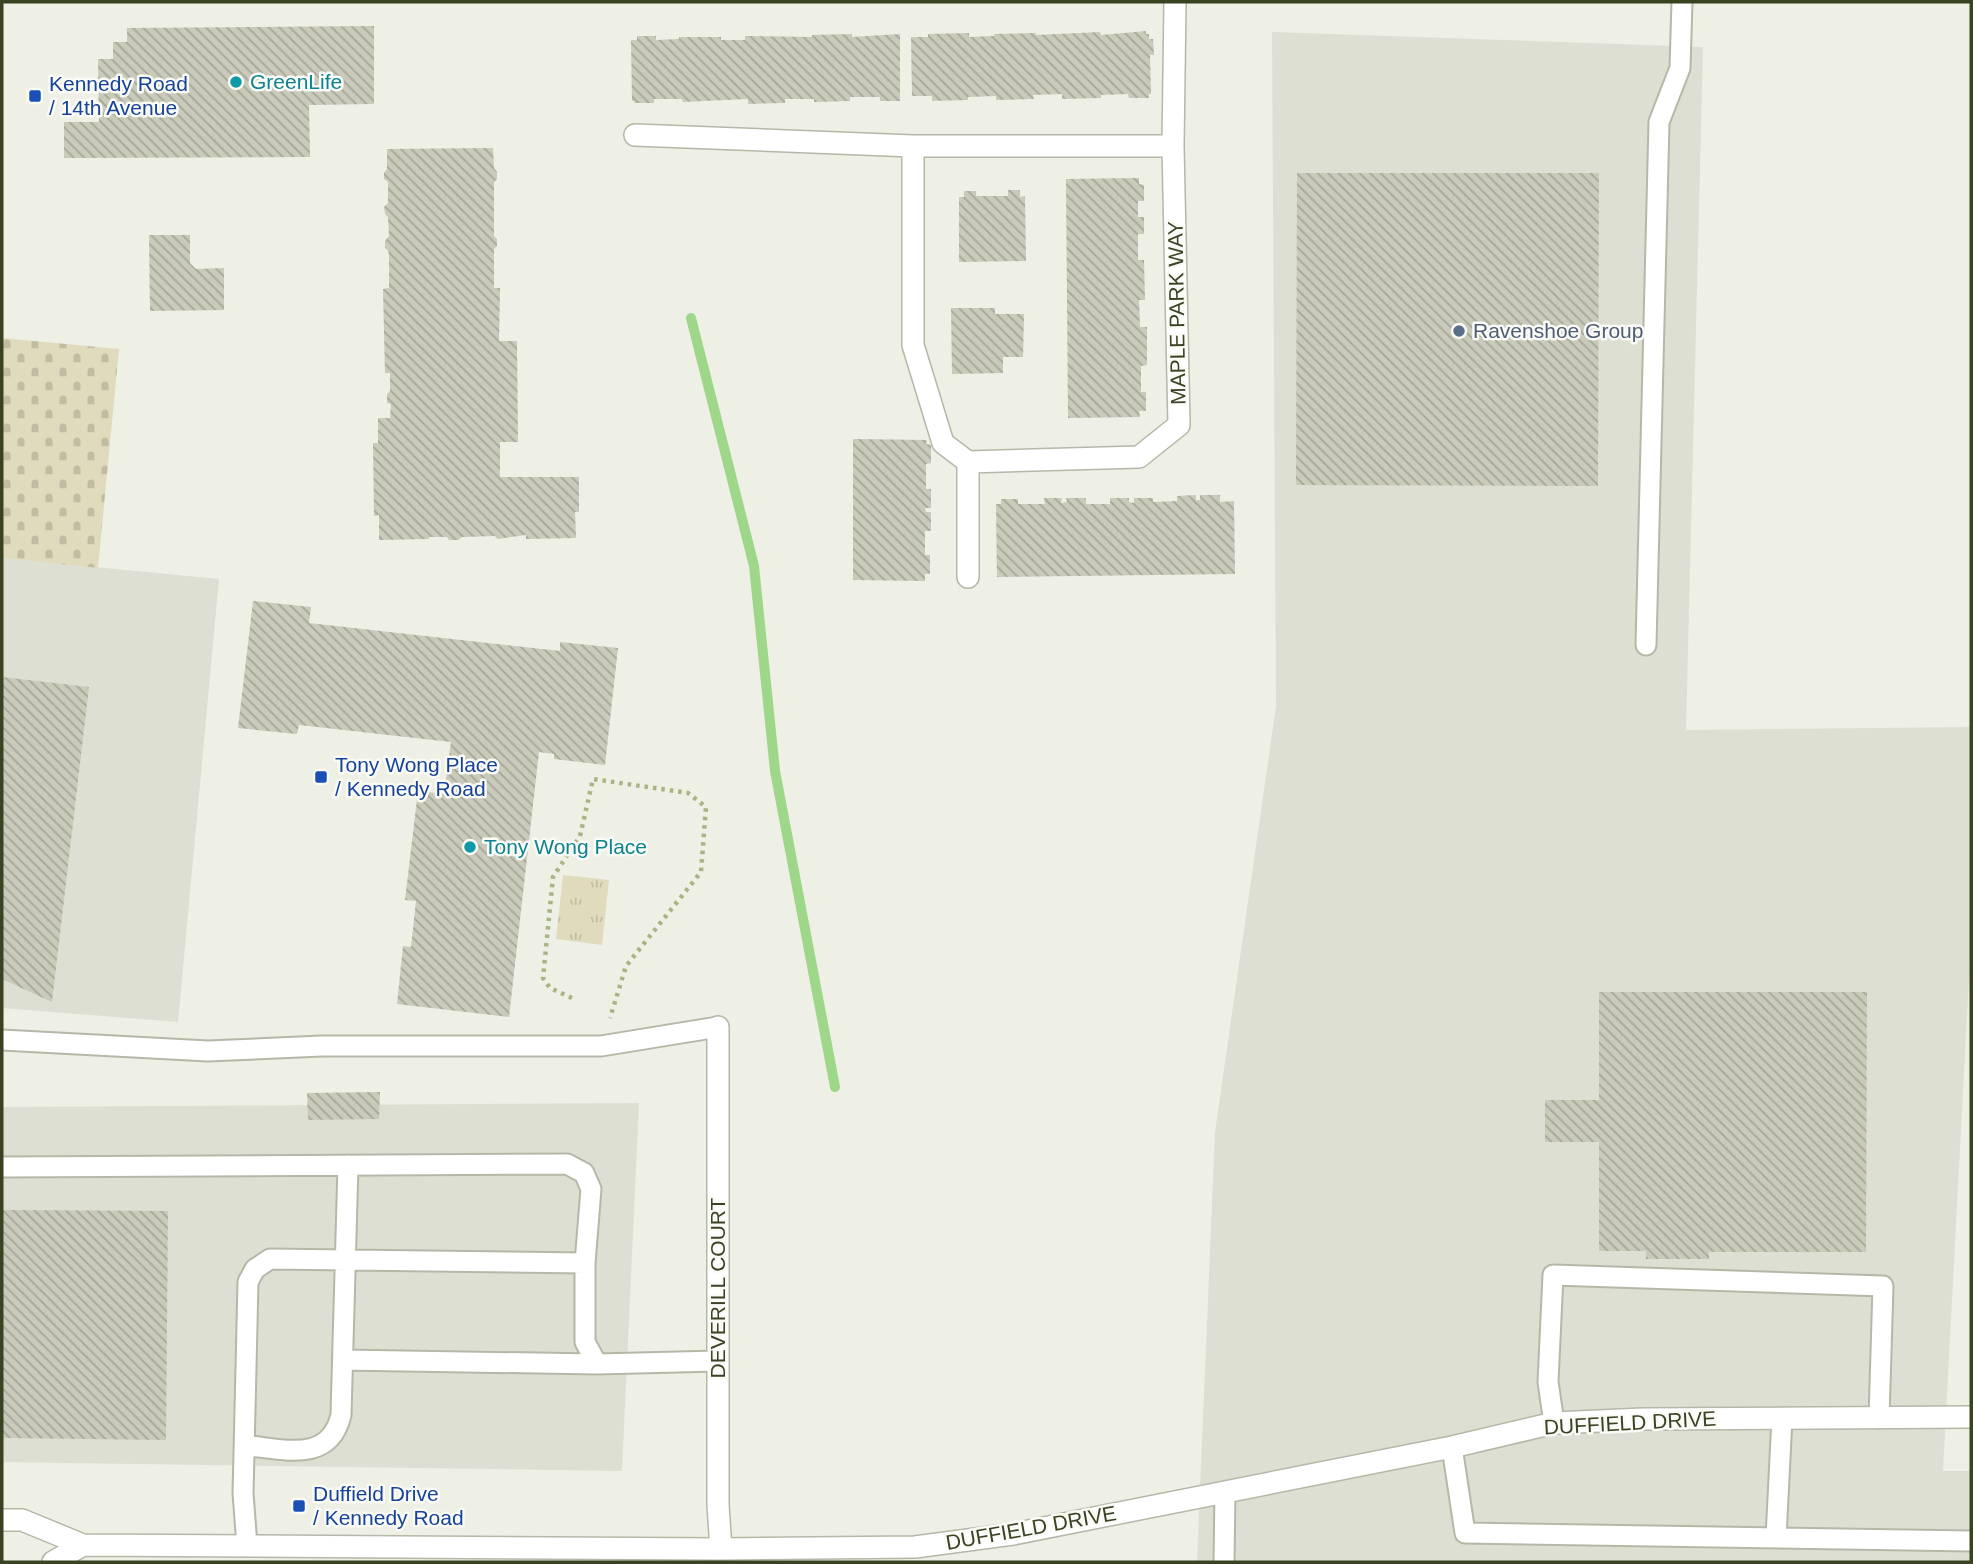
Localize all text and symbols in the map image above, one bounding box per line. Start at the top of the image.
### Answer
place label: GreenLife [250,70,342,93]
place label: Kennedy Road / 14th Avenue [49,72,188,119]
marker: GreenLife [228,74,244,90]
marker: Kennedy Road / 14th Avenue [27,88,43,104]
street label: MAPLE PARK WAY [1163,221,1190,405]
place label: Ravenshoe Group [1473,319,1643,342]
marker: Ravenshoe Group [1451,323,1467,339]
place label: Tony Wong Place / Kennedy Road [335,753,498,800]
marker: Tony Wong Place / Kennedy Road [313,769,329,785]
place label: Tony Wong Place [484,835,647,858]
marker: Tony Wong Place [462,839,478,855]
street label: DEVERILL COURT [706,1197,729,1378]
street label: DUFFIELD DRIVE [1543,1406,1717,1439]
place label: Duffield Drive / Kennedy Road [313,1482,464,1529]
marker: Duffield Drive / Kennedy Road [291,1498,307,1514]
street label: DUFFIELD DRIVE [944,1501,1118,1554]

